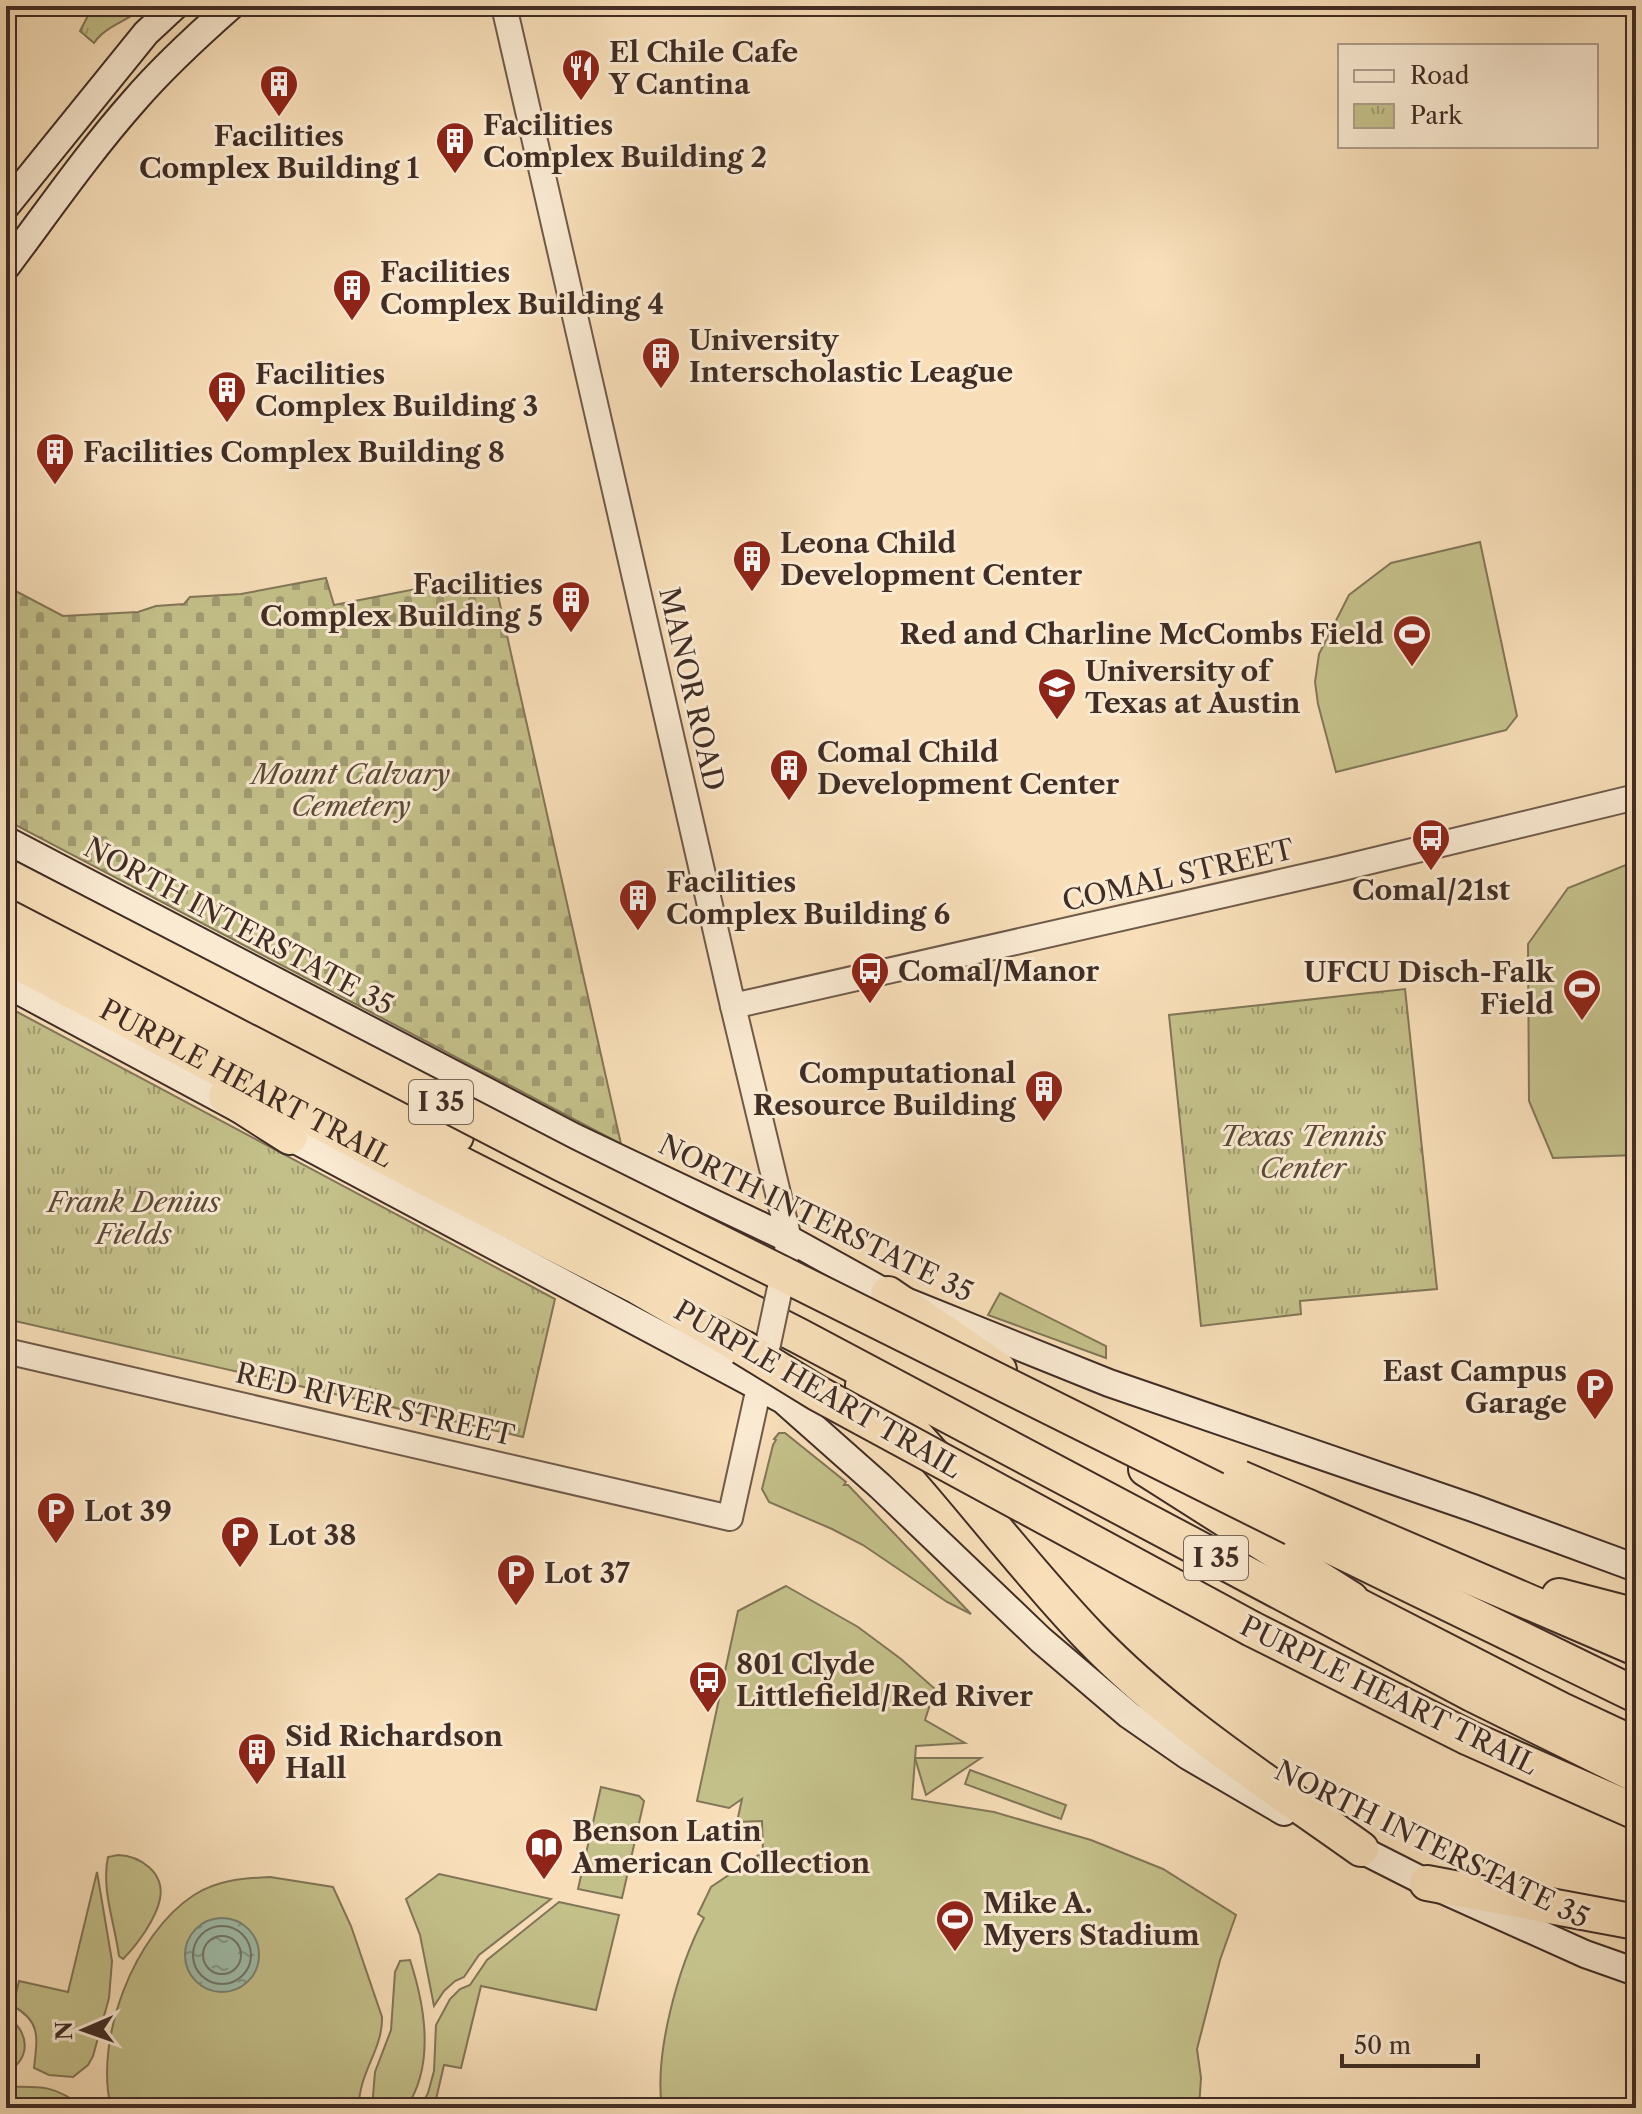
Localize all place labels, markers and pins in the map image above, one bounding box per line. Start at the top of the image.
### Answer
place label: El Chile Cafe Y Cantina [608,35,798,101]
restaurant icon: El Chile Cafe Y Cantina [560,47,602,102]
building icon: Facilities Complex Building 1 [258,63,300,118]
place label: Facilities Complex Building 2 [483,108,767,174]
place label: Facilities Complex Building 1 [139,119,419,185]
building icon: Facilities Complex Building 2 [434,120,476,175]
place label: Facilities Complex Building 4 [380,255,664,321]
building icon: Facilities Complex Building 4 [331,267,373,322]
place label: University Interscholastic League [689,323,1013,389]
building icon: University Interscholastic League [640,335,682,390]
place label: Facilities Complex Building 3 [255,357,538,423]
building icon: Facilities Complex Building 3 [206,369,248,424]
building icon: Facilities Complex Building 8 [34,431,76,486]
place label: Facilities Complex Building 8 [83,435,505,469]
place label: Leona Child Development Center [780,526,1083,592]
building icon: Leona Child Development Center [731,538,773,593]
place label: Facilities Complex Building 5 [260,567,543,633]
building icon: Facilities Complex Building 5 [550,579,592,634]
sports icon: Red and Charline McCombs Field [1391,613,1433,668]
place label: Red and Charline McCombs Field [900,617,1384,651]
place label: University of Texas at Austin [1085,654,1301,720]
school or university icon: University of Texas at Austin [1036,666,1078,721]
place label: Comal Child Development Center [817,735,1120,801]
building icon: Comal Child Development Center [768,747,810,802]
bus stop icon: Comal/21st [1410,817,1452,872]
place label: Facilities Complex Building 6 [666,865,950,931]
place label: Comal/21st [1352,873,1511,907]
building icon: Facilities Complex Building 6 [617,877,659,932]
bus stop icon: Comal/Manor [849,950,891,1005]
place label: Comal/Manor [898,954,1099,988]
place label: UFCU Disch-Falk Field [1304,955,1555,1021]
sports icon: UFCU Disch-Falk Field [1561,967,1603,1022]
place label: Computational Resource Building [753,1056,1017,1122]
building icon: Computational Resource Building [1023,1068,1065,1123]
place label: East Campus Garage [1382,1354,1567,1420]
parking icon: East Campus Garage [1574,1366,1616,1421]
parking icon: Lot 39 [35,1490,77,1545]
place label: Lot 39 [84,1494,172,1528]
parking icon: Lot 38 [219,1514,261,1569]
place label: Lot 38 [268,1518,356,1552]
parking icon: Lot 37 [495,1552,537,1607]
place label: Lot 37 [544,1556,630,1590]
place label: 801 Clyde Littlefield/Red River [736,1647,1033,1713]
bus stop icon: 801 Clyde Littlefield/Red River [687,1659,729,1714]
place label: Sid Richardson Hall [285,1719,503,1785]
building icon: Sid Richardson Hall [236,1731,278,1786]
place label: Benson Latin American Collection [571,1814,870,1880]
library icon: Benson Latin American Collection [523,1826,565,1881]
place label: Mike A. Myers Stadium [983,1886,1200,1952]
sports icon: Mike A. Myers Stadium [934,1898,976,1953]

